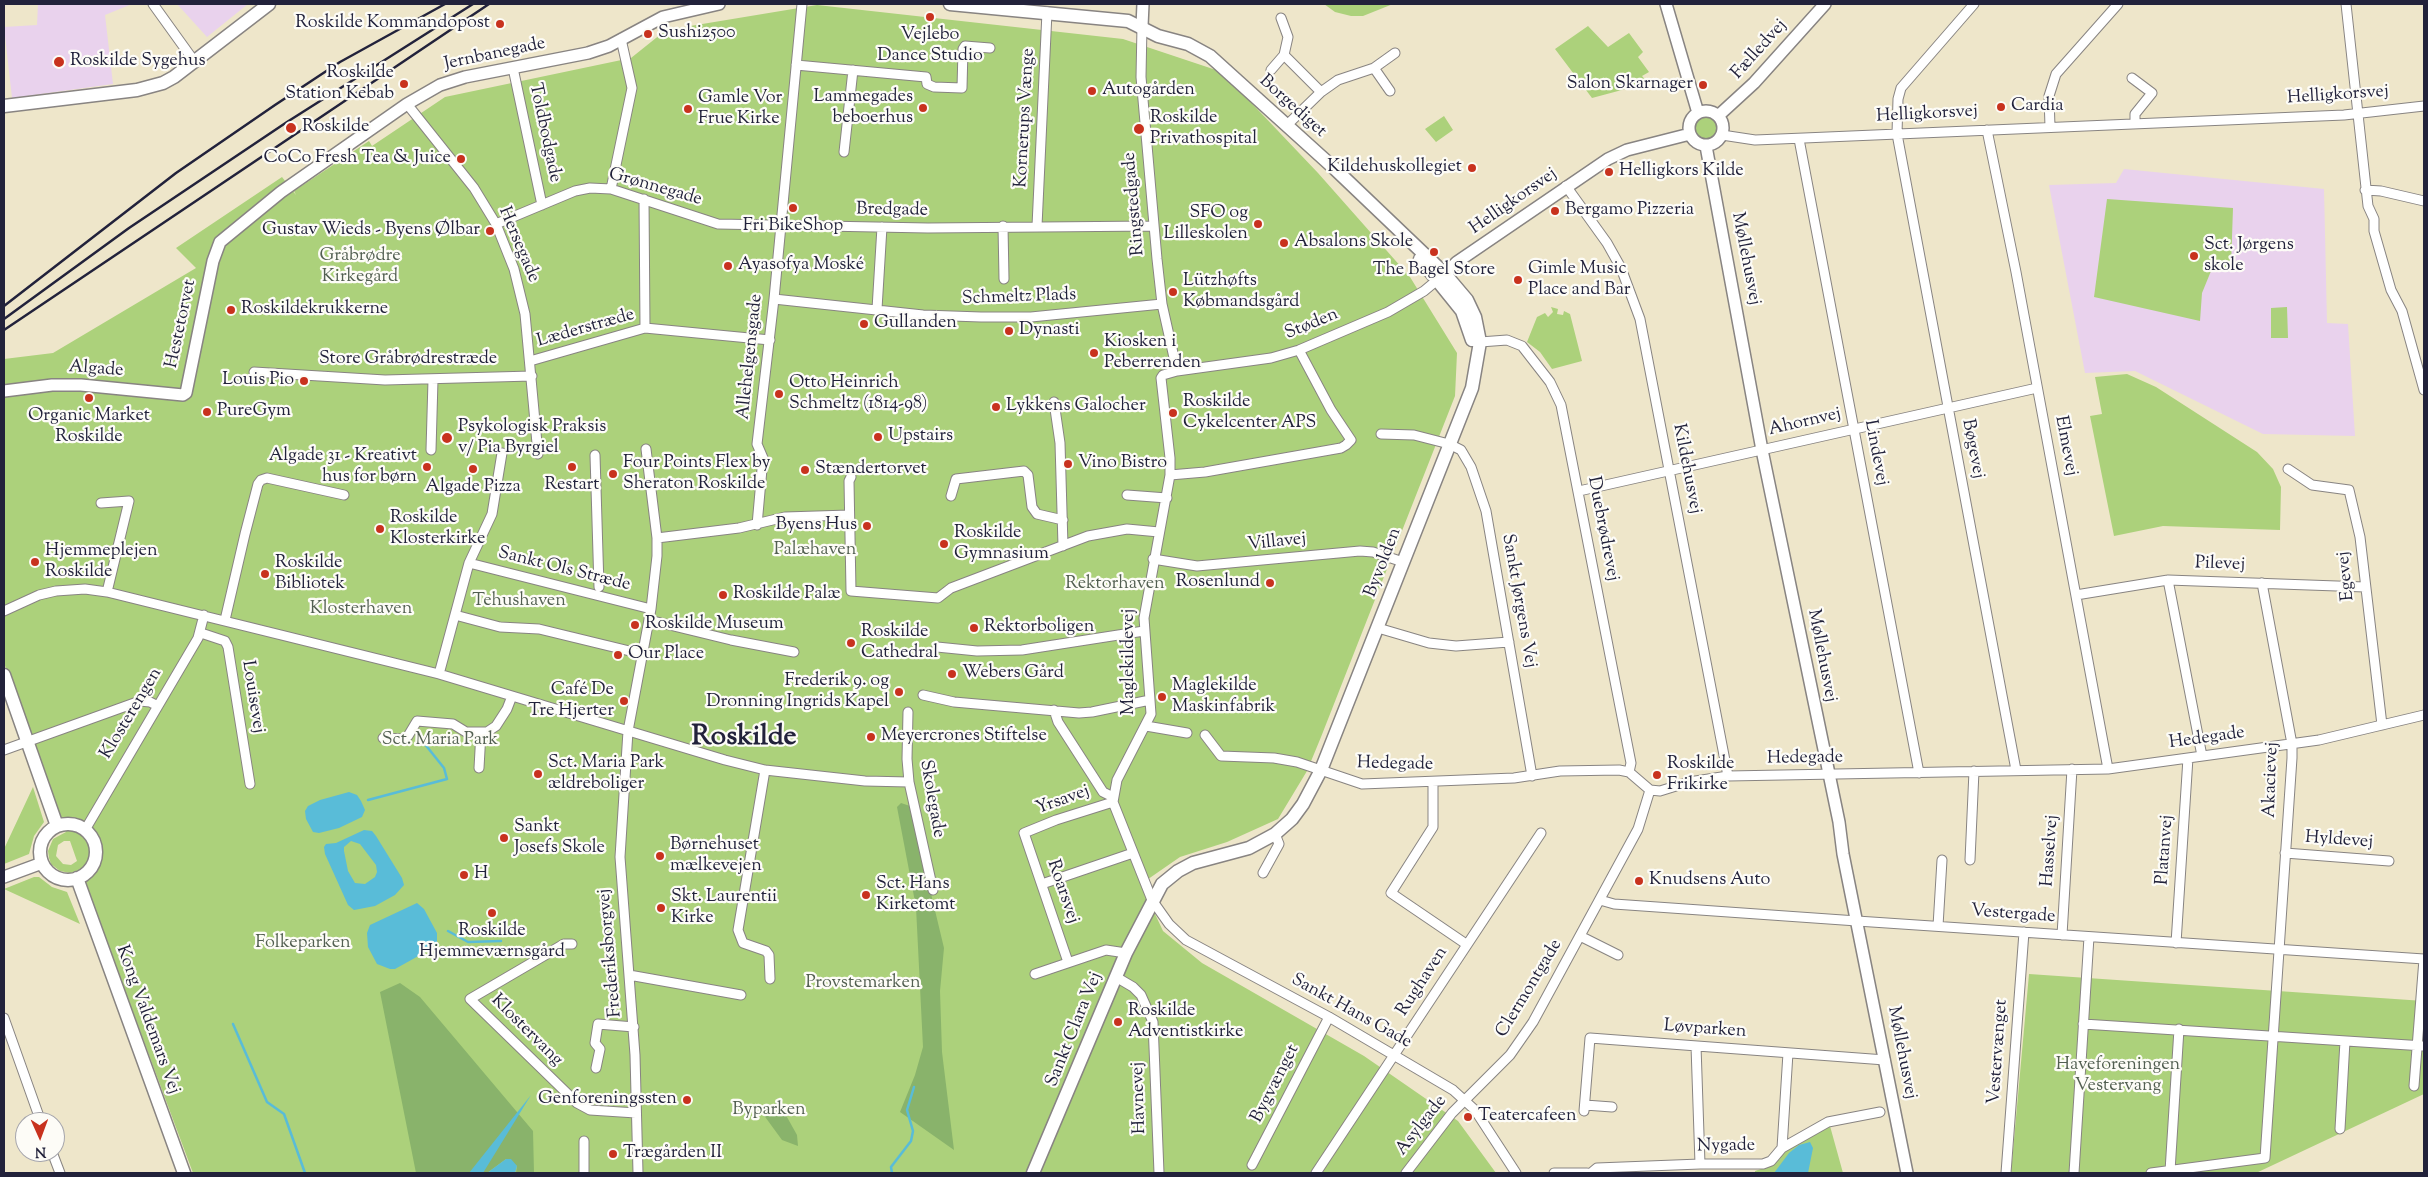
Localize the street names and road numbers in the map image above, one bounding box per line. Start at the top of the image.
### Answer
street label: Fælledvej [1728,16,1792,84]
street label: Jernbanegade [442,34,548,76]
street label: Kornerups Vænge [1012,48,1040,188]
street label: Borgediget [1254,71,1330,143]
street label: Toldbodgade [523,81,565,185]
street label: Helligkorsvej [2287,82,2389,110]
street label: Helligkorsvej [1876,102,1978,128]
street label: Ringstedgade [1120,151,1150,257]
street label: Grønnegade [606,164,704,212]
street label: Helligkorsvej [1466,164,1562,240]
street label: Bredgade [856,200,928,222]
street label: Hersegade [492,204,544,286]
street label: Møllehusvej [1725,211,1765,307]
street label: Hestetorvet [162,278,202,370]
street label: Schmeltz Plads [961,285,1077,311]
street label: Allehelgensgade [734,293,768,421]
street label: Læderstræde [535,305,637,353]
street label: Støden [1282,305,1342,345]
street label: Store Gråbrødrestræde [319,349,497,371]
street label: Algade [68,357,124,383]
street label: Ahornvej [1767,404,1843,442]
street label: Elmevej [2049,414,2081,478]
street label: Bøgevej [1956,417,1988,481]
street label: Lindevej [1858,418,1892,488]
street label: Kildehusvej [1667,422,1705,516]
street label: Duebrødrevej [1581,475,1623,583]
street label: Byvolden [1361,525,1407,601]
street label: Villavej [1247,529,1307,557]
street label: Sankt Jørgens Vej [1496,532,1540,670]
street label: Sankt Ols Stræde [496,543,632,597]
street label: Egevej [2334,550,2360,602]
street label: Pilevej [2195,553,2245,577]
street label: Møllehusvej [1801,608,1841,704]
street label: Maglekildevej [1119,609,1141,715]
street label: Louisevej [236,659,268,735]
street label: Klosterengen [96,664,168,764]
street label: Hedegade [2168,723,2246,755]
street label: Akacievej [2260,742,2284,818]
street label: Hedegade [1767,748,1843,770]
street label: Hedegade [1357,754,1433,776]
street label: Skolegade [914,758,948,840]
street label: Yrsavej [1033,781,1093,821]
street label: Hasselvej [2038,814,2064,888]
street label: Platanvej [2153,814,2179,886]
street label: Hyldevej [2304,828,2374,854]
street label: Roarsvej [1041,857,1083,927]
street label: Frederiksborgvej [595,888,627,1018]
street label: Vestergade [1970,901,2056,929]
street label: Clermontgade [1492,936,1568,1042]
street label: Kong Valdemars Vej [110,943,184,1097]
street label: Rughaven [1393,943,1453,1021]
street label: Sankt Clara Vej [1042,969,1108,1091]
street label: Sankt Hans Gade [1287,970,1415,1054]
street label: Klostervang [485,990,567,1072]
street label: Vestervænget [1985,999,2013,1105]
street label: Møllehusvej [1881,1005,1921,1101]
street label: Løvparken [1663,1016,1747,1044]
street label: Bygvænget [1247,1041,1305,1127]
street label: Havnevej [1128,1061,1152,1135]
street label: Asylgade [1392,1092,1452,1160]
street label: Nygade [1697,1136,1755,1158]

